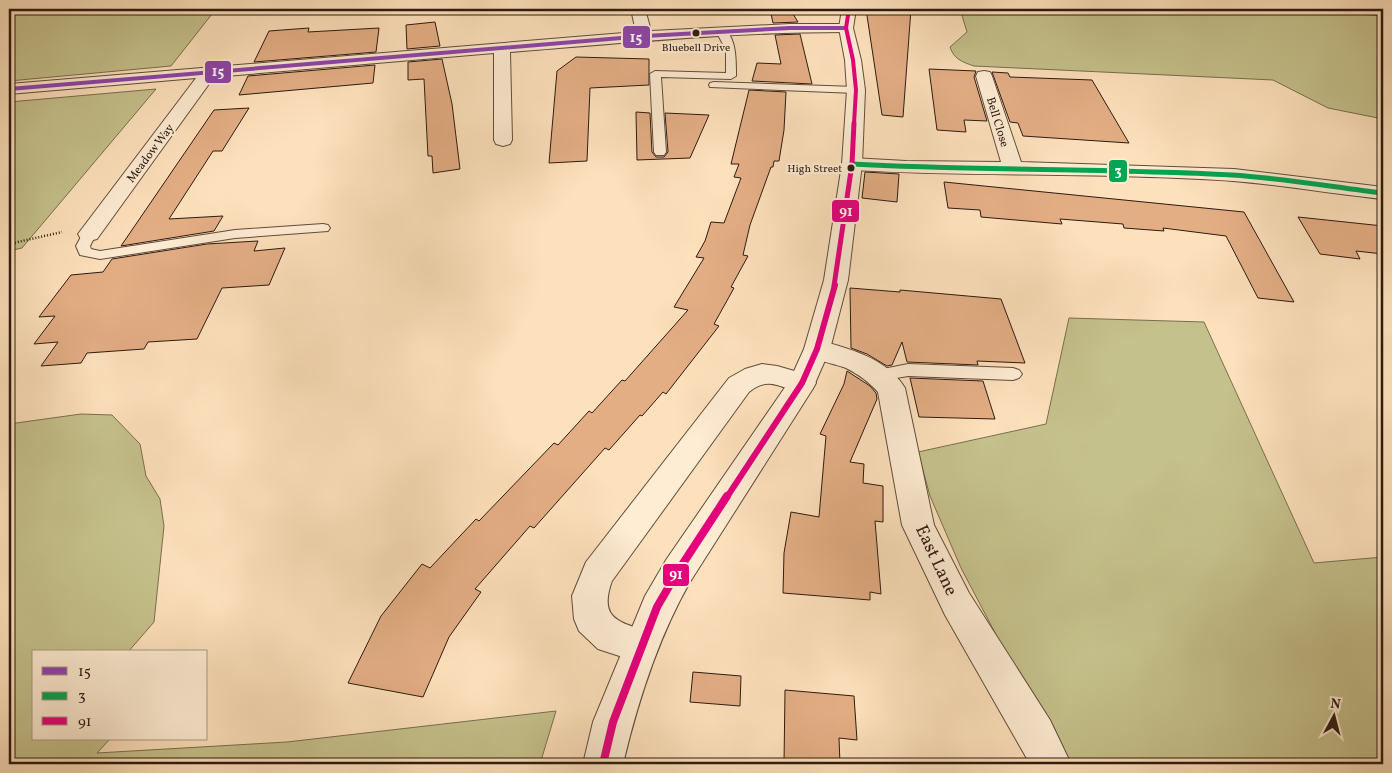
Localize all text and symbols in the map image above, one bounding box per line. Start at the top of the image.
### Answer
line badge: 15 [622,25,651,49]
marker: Bluebell Drive [691,28,701,38]
text: 15 [630,29,642,48]
place label: Bluebell Drive [662,41,730,56]
line badge: 15 [204,60,232,84]
text: 15 [212,63,224,82]
street label: Bell Close [982,95,1012,149]
street label: Meadow Way [123,120,179,186]
line badge: 3 [1108,159,1128,183]
place label: High Street [787,162,842,177]
text: 3 [1114,162,1122,181]
marker: High Street [846,163,856,173]
line badge: 91 [831,199,860,223]
text: 91 [839,203,853,222]
street label: East Lane [908,521,963,600]
line badge: 91 [662,563,690,587]
text: 91 [669,566,683,585]
legend [32,650,208,740]
text: 15 [78,662,91,683]
text: 3 [78,686,86,707]
north arrow [1310,690,1360,740]
text: N [1329,695,1342,715]
text: 91 [78,712,92,733]

